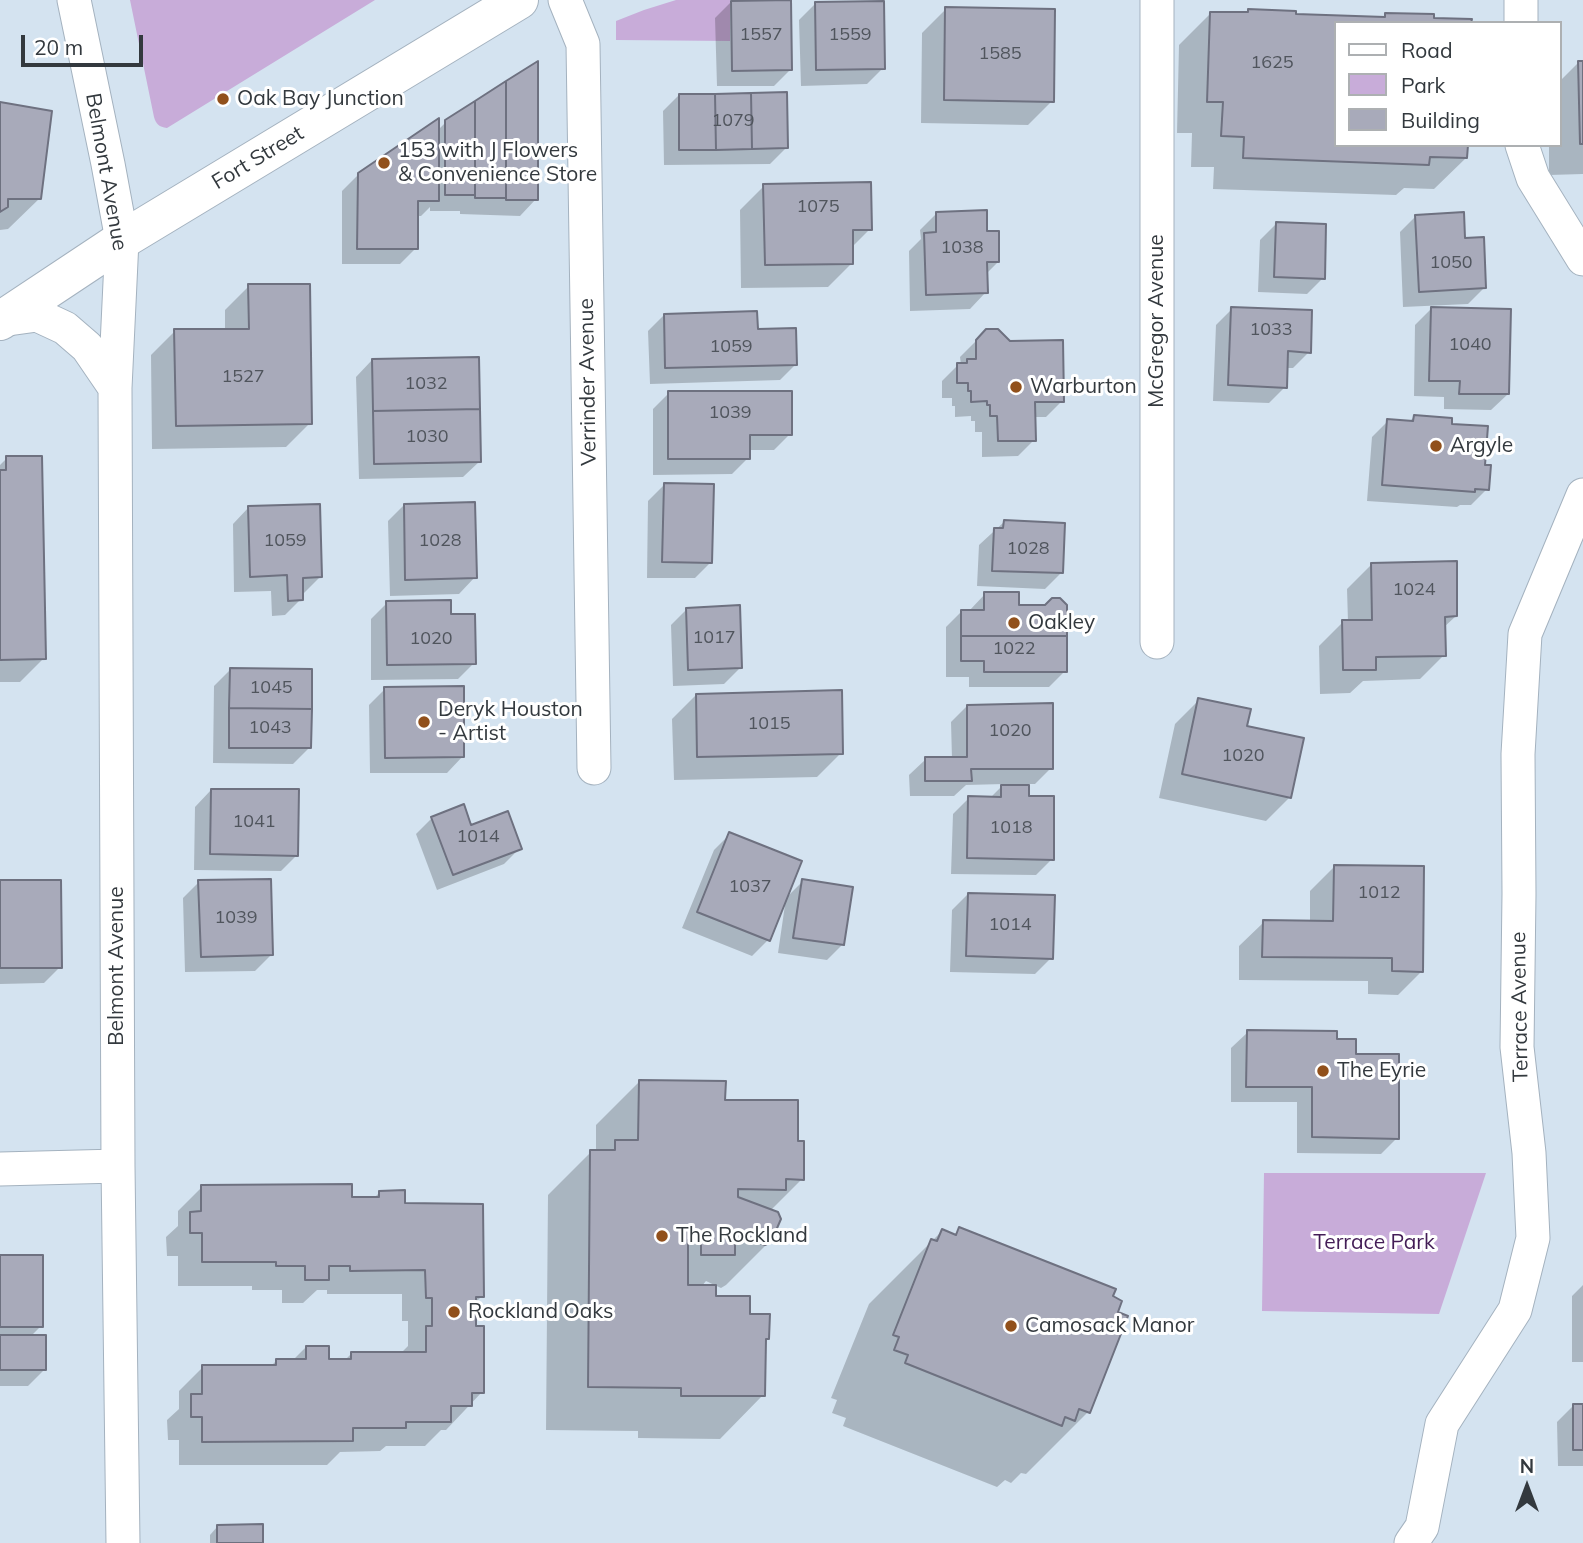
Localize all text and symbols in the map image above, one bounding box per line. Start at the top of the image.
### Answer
scale bar [24,21,147,65]
legend [1334,21,1562,147]
house number: 1557 [739,24,783,46]
house number: 1559 [828,24,872,46]
text: 20 m [34,34,83,60]
text: Road [1401,37,1452,63]
house number: 1585 [978,43,1022,65]
house number: 1625 [1250,52,1294,74]
text: Park [1401,72,1445,98]
place label: Oak Bay Junction [237,86,404,112]
street label: Belmont Avenue [80,91,132,253]
marker: Oak Bay Junction [215,91,231,107]
text: Building [1401,107,1480,133]
house number: 1079 [711,110,755,132]
street label: Fort Street [208,121,308,195]
place label: 153 with J Flowers & Convenience Store [398,138,597,188]
marker: 153 with J Flowers & Convenience Store [376,155,392,171]
house number: 1075 [796,196,840,218]
street label: McGregor Avenue [1144,234,1170,408]
house number: 1038 [940,237,984,259]
house number: 1050 [1429,252,1473,274]
street label: Verrinder Avenue [574,298,602,466]
house number: 1033 [1249,319,1293,341]
house number: 1040 [1448,334,1492,356]
house number: 1059 [709,336,753,358]
house number: 1527 [221,366,265,388]
house number: 1032 [404,373,448,395]
place label: Warburton [1030,374,1137,400]
marker: Warburton [1008,379,1024,395]
house number: 1039 [708,402,752,424]
house number: 1030 [405,426,449,448]
place label: Argyle [1450,433,1513,459]
marker: Argyle [1428,438,1444,454]
house number: 1059 [263,530,307,552]
house number: 1028 [418,530,462,552]
house number: 1028 [1006,538,1050,560]
house number: 1024 [1392,579,1436,601]
place label: Oakley [1028,610,1095,636]
marker: Oakley [1006,615,1022,631]
house number: 1017 [692,627,736,649]
house number: 1020 [409,628,453,650]
house number: 1022 [992,638,1036,660]
house number: 1045 [249,677,293,699]
place label: Deryk Houston - Artist [438,697,583,747]
house number: 1015 [747,713,791,735]
marker: Deryk Houston - Artist [416,714,432,730]
house number: 1043 [248,717,292,739]
house number: 1020 [988,720,1032,742]
house number: 1020 [1221,745,1265,767]
house number: 1041 [232,811,276,833]
house number: 1018 [989,817,1033,839]
house number: 1014 [456,826,500,848]
house number: 1037 [728,876,772,898]
house number: 1012 [1357,882,1401,904]
street label: Belmont Avenue [104,886,130,1046]
house number: 1039 [214,907,258,929]
house number: 1014 [988,914,1032,936]
street label: Terrace Avenue [1506,932,1534,1082]
place label: The Eyrie [1337,1058,1426,1084]
marker: The Eyrie [1315,1063,1331,1079]
place label: The Rockland [676,1223,808,1249]
marker: The Rockland [654,1228,670,1244]
park label: Terrace Park [1313,1230,1435,1256]
place label: Rockland Oaks [468,1299,613,1325]
marker: Rockland Oaks [446,1304,462,1320]
place label: Camosack Manor [1025,1313,1194,1339]
marker: Camosack Manor [1003,1318,1019,1334]
north arrow [1492,1452,1562,1522]
text: N [1520,1454,1534,1478]

